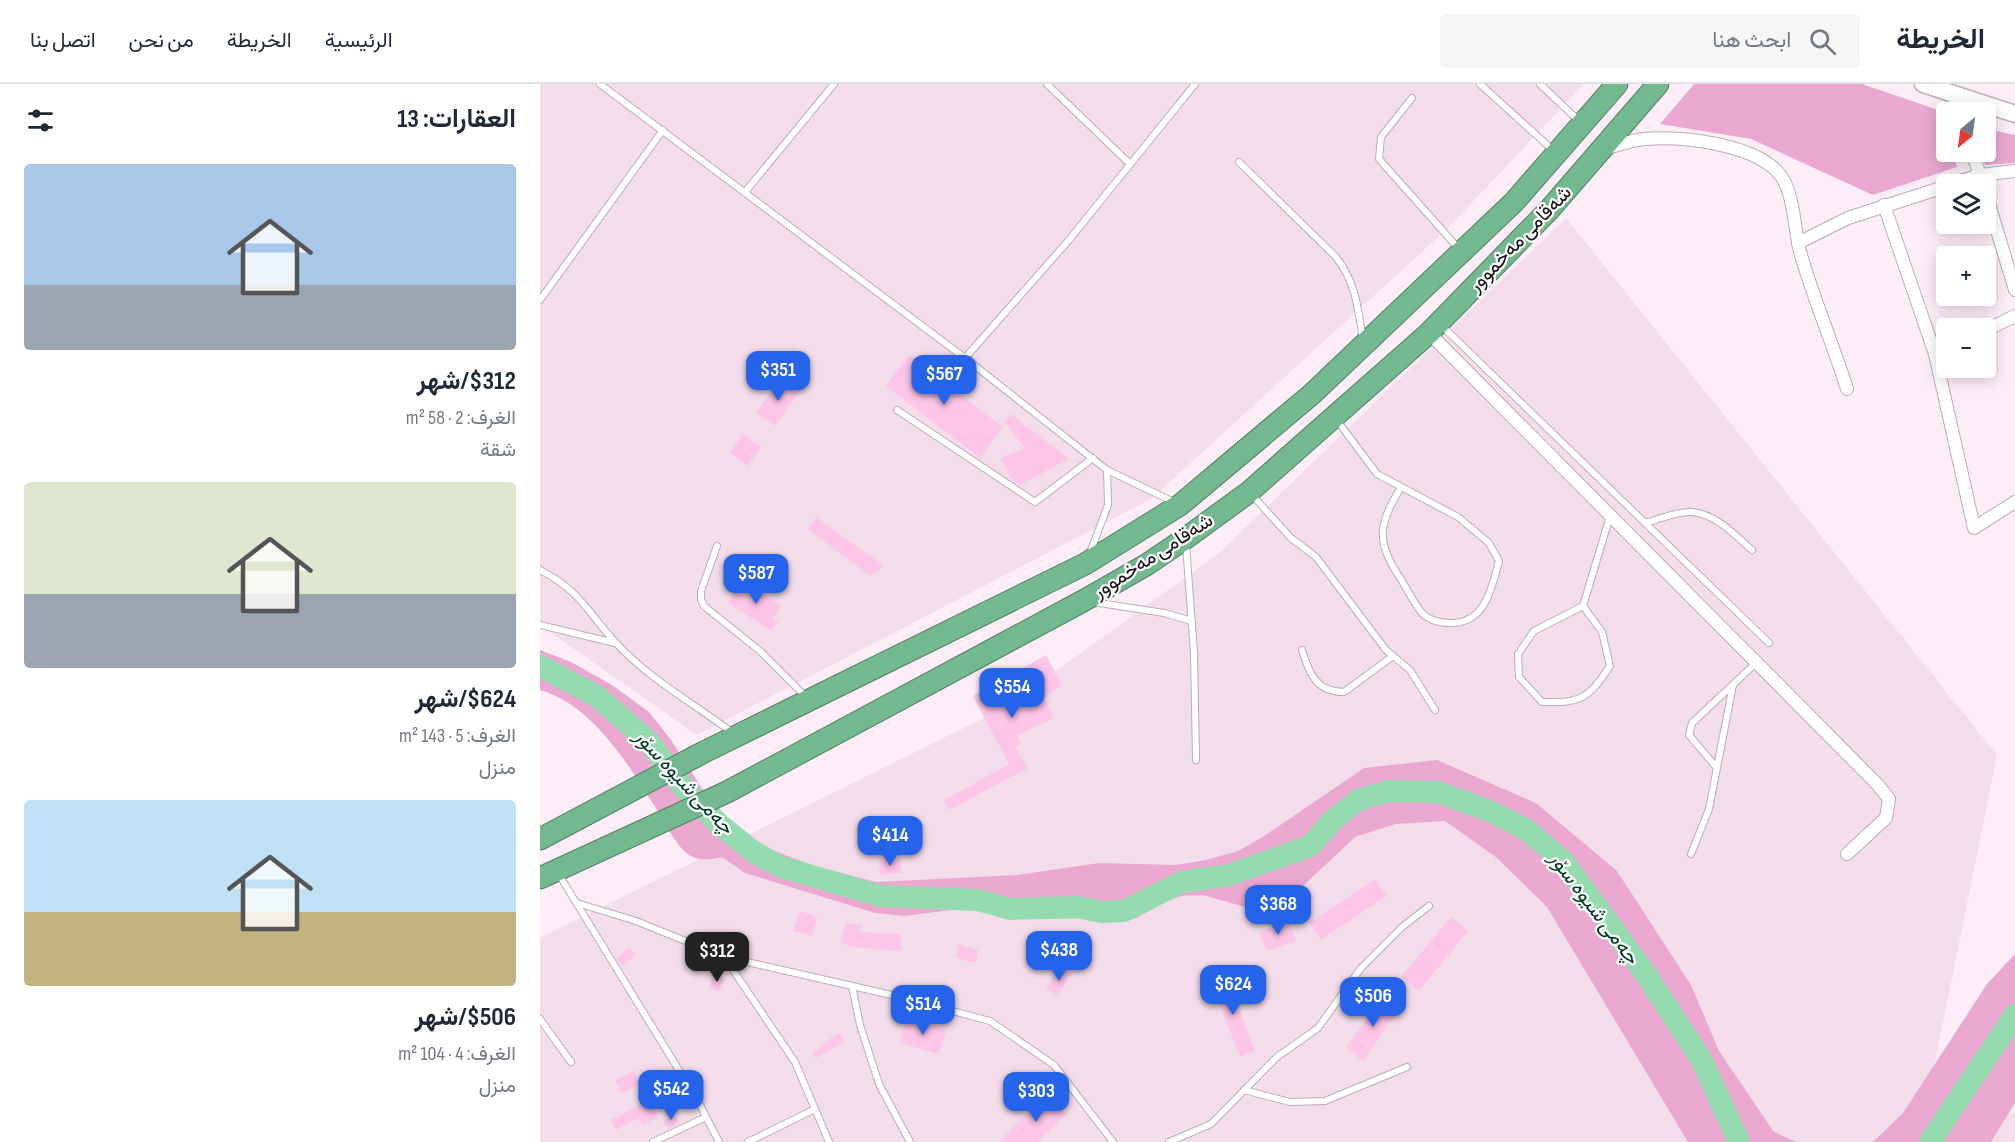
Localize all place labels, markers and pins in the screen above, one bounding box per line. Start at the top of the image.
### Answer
pin: $351 [742,351,814,402]
pin: $567 [908,355,980,406]
pin: $587 [720,554,792,605]
pin: $554 [976,668,1048,719]
pin: $414 [854,816,926,867]
pin: $368 [1242,885,1314,936]
pin: $438 [1023,931,1095,982]
pin: $312 [681,932,753,983]
pin: $624 [1197,965,1269,1016]
pin: $506 [1337,977,1409,1028]
pin: $514 [887,985,959,1036]
pin: $542 [635,1070,707,1121]
pin: $303 [1000,1072,1072,1123]

